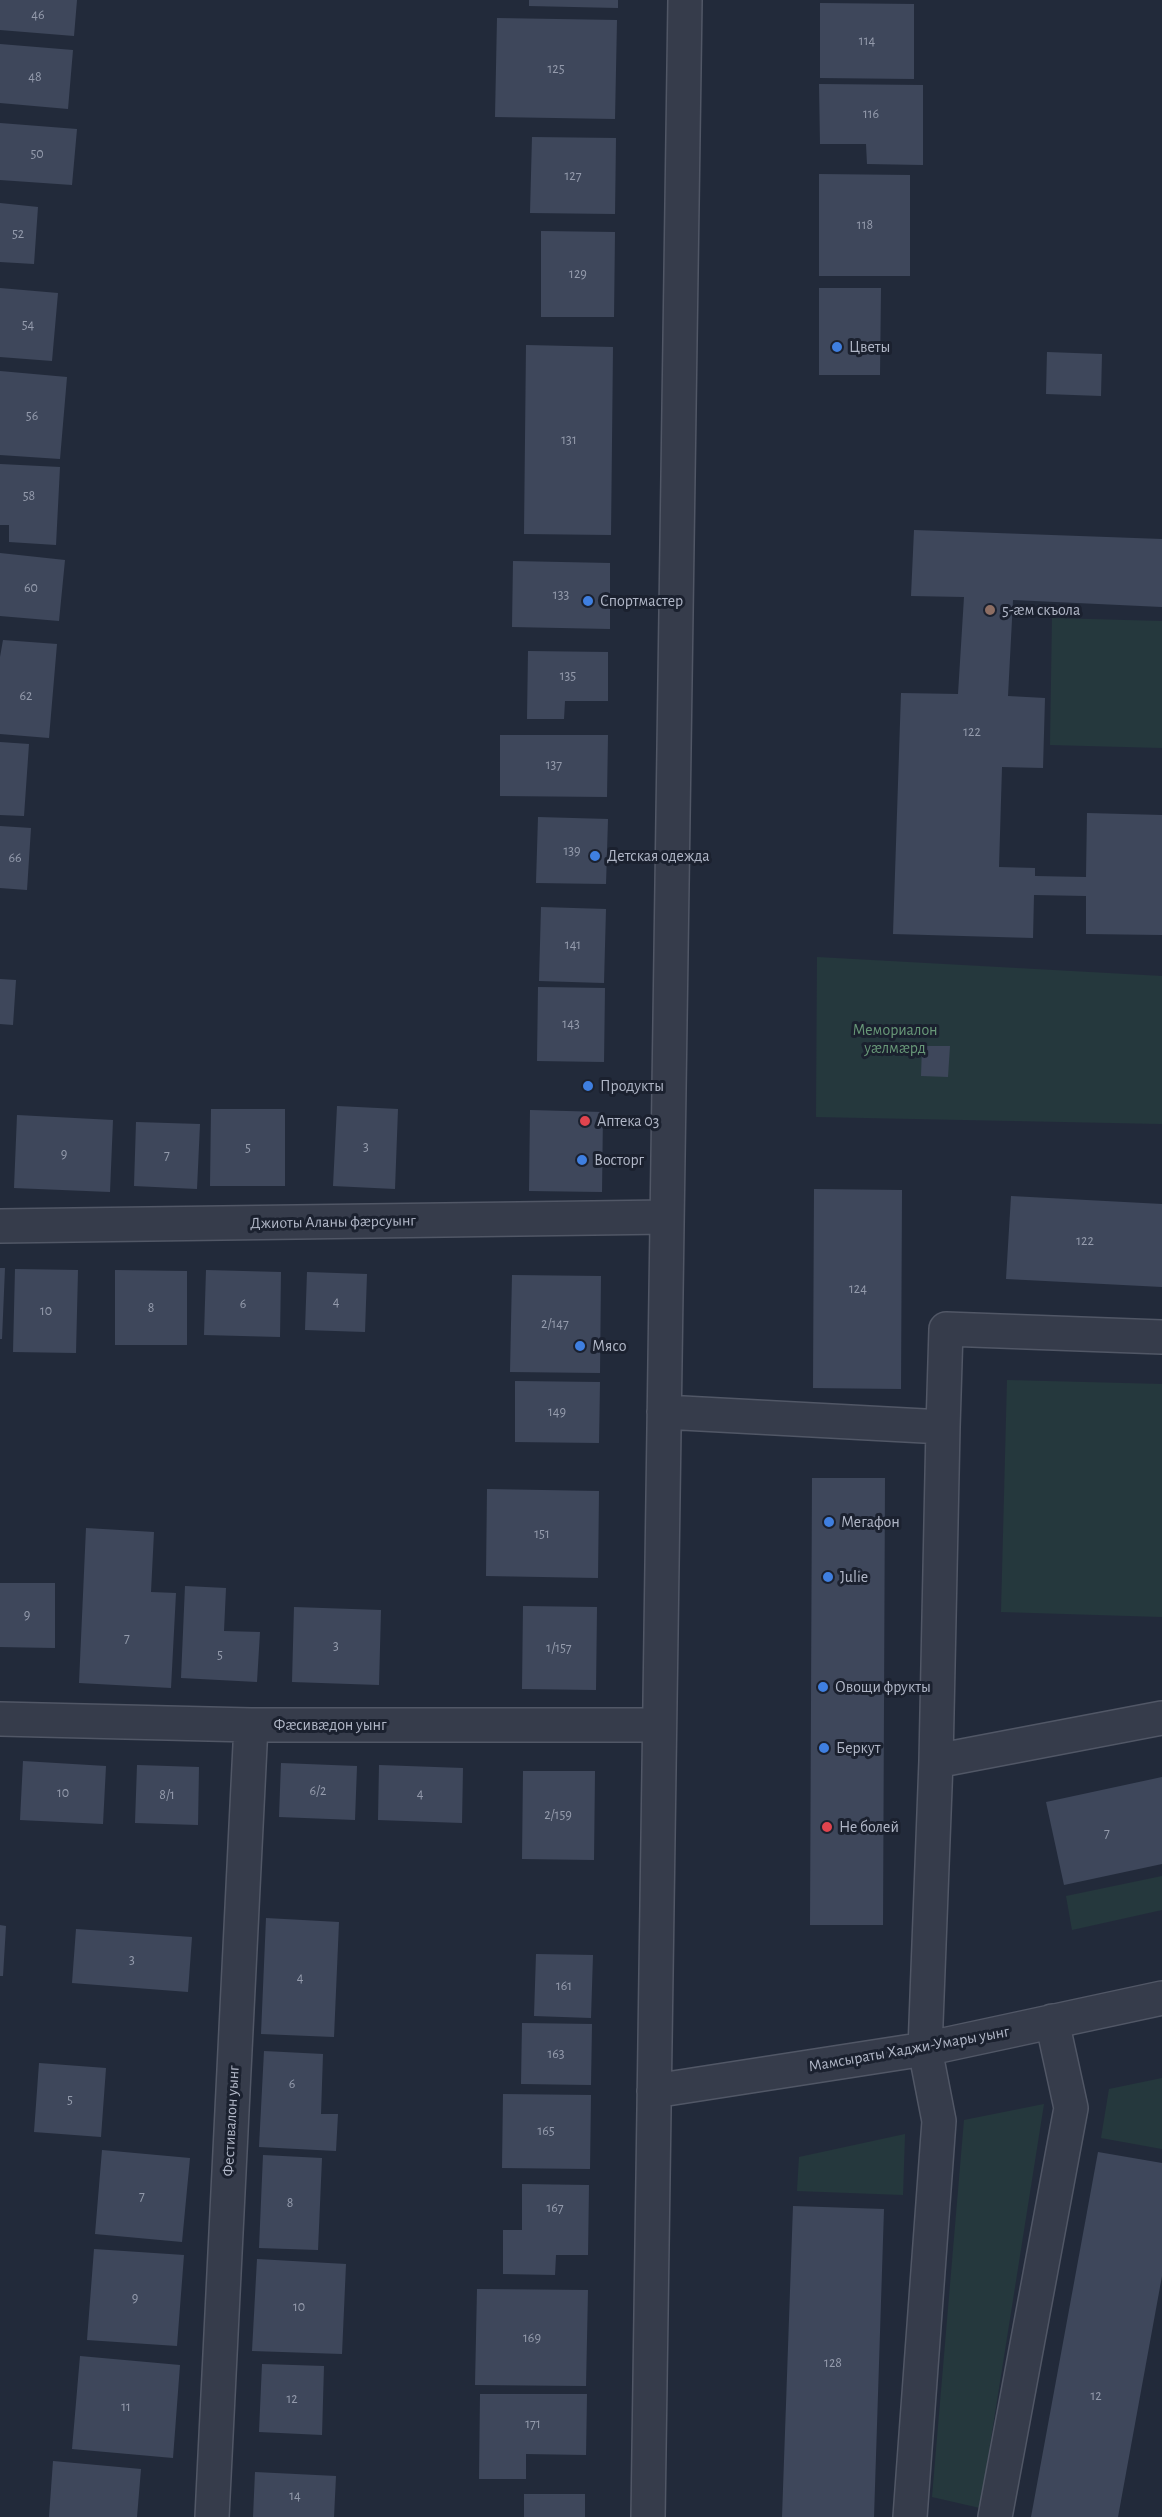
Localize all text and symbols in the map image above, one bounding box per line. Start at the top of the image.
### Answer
house number: 46 [31,7,45,23]
house number: 114 [859,33,875,49]
house number: 125 [547,61,565,77]
house number: 48 [28,69,42,85]
house number: 116 [863,106,879,122]
house number: 50 [30,146,44,162]
house number: 127 [564,168,582,184]
house number: 118 [857,217,873,233]
house number: 52 [12,226,24,242]
house number: 129 [569,266,587,282]
house number: 54 [22,317,34,333]
place label: Цветы [849,337,890,357]
marker: Цветы [830,340,844,354]
house number: 56 [26,408,38,424]
house number: 131 [561,432,577,448]
house number: 58 [23,488,35,504]
house number: 60 [24,580,38,596]
house number: 133 [553,587,569,603]
place label: Спортмастер [600,591,683,611]
marker: Спортмастер [581,594,595,608]
place label: 5-æм скъола [1002,600,1080,620]
marker: 5-æм скъола [983,603,997,617]
house number: 135 [560,668,576,684]
house number: 62 [20,688,32,704]
house number: 122 [963,724,981,740]
house number: 137 [546,757,562,773]
house number: 139 [563,843,581,859]
place label: Детская одежда [607,846,710,866]
marker: Детская одежда [588,849,602,863]
house number: 66 [8,850,22,866]
house number: 141 [565,937,581,953]
house number: 143 [562,1016,580,1032]
park label: Мемориалон уæлмæрд [852,1020,938,1058]
place label: Продукты [600,1076,664,1096]
marker: Продукты [581,1079,595,1093]
place label: Аптека 03 [597,1111,659,1131]
marker: Аптека 03 [578,1114,592,1128]
house number: 3 [363,1139,369,1155]
house number: 5 [245,1140,251,1156]
house number: 9 [61,1146,67,1162]
house number: 7 [164,1147,170,1163]
place label: Восторг [594,1150,644,1170]
marker: Восторг [575,1153,589,1167]
street label: Джиоты Аланы фæрсуынг [250,1211,416,1233]
house number: 122 [1076,1233,1094,1249]
house number: 124 [849,1281,867,1297]
house number: 4 [333,1294,339,1310]
house number: 6 [240,1296,246,1312]
house number: 8 [148,1300,154,1316]
house number: 10 [40,1303,52,1319]
house number: 2/147 [541,1316,569,1332]
place label: Мясо [592,1336,627,1356]
marker: Мясо [573,1339,587,1353]
house number: 149 [548,1404,566,1420]
place label: Мегафон [841,1512,900,1532]
marker: Мегафон [822,1515,836,1529]
house number: 151 [534,1526,550,1542]
place label: Julie [840,1567,868,1587]
marker: Julie [821,1570,835,1584]
house number: 9 [24,1607,30,1623]
house number: 7 [124,1630,130,1646]
house number: 3 [333,1638,339,1654]
house number: 1/157 [546,1640,572,1656]
house number: 5 [217,1647,223,1663]
place label: Овощи фрукты [835,1677,931,1697]
marker: Овощи фрукты [816,1680,830,1694]
street label: Фæсивæдон уынг [274,1715,386,1735]
place label: Беркут [836,1738,880,1758]
marker: Беркут [817,1741,831,1755]
house number: 6/2 [310,1783,326,1799]
house number: 10 [57,1785,69,1801]
house number: 4 [417,1786,423,1802]
house number: 8/1 [159,1787,175,1803]
house number: 2/159 [544,1807,572,1823]
place label: Не болей [839,1817,899,1837]
marker: Не болей [820,1820,834,1834]
house number: 7 [1104,1825,1110,1841]
house number: 3 [129,1952,135,1968]
house number: 4 [297,1970,303,1986]
house number: 161 [556,1978,572,1994]
street label: Мамсыраты Хаджи-Умары уынг [807,2022,1011,2076]
house number: 163 [547,2046,565,2062]
street label: Фестивалон уынг [219,2065,243,2177]
house number: 6 [289,2076,295,2092]
house number: 5 [67,2092,73,2108]
house number: 165 [537,2123,555,2139]
house number: 7 [139,2188,145,2204]
house number: 8 [287,2195,293,2211]
house number: 167 [546,2200,564,2216]
house number: 9 [132,2290,138,2306]
house number: 10 [293,2299,305,2315]
house number: 169 [523,2330,541,2346]
house number: 128 [824,2355,842,2371]
house number: 12 [1090,2388,1102,2404]
house number: 12 [286,2391,298,2407]
house number: 11 [121,2399,131,2415]
house number: 171 [525,2416,541,2432]
house number: 14 [289,2488,301,2504]

